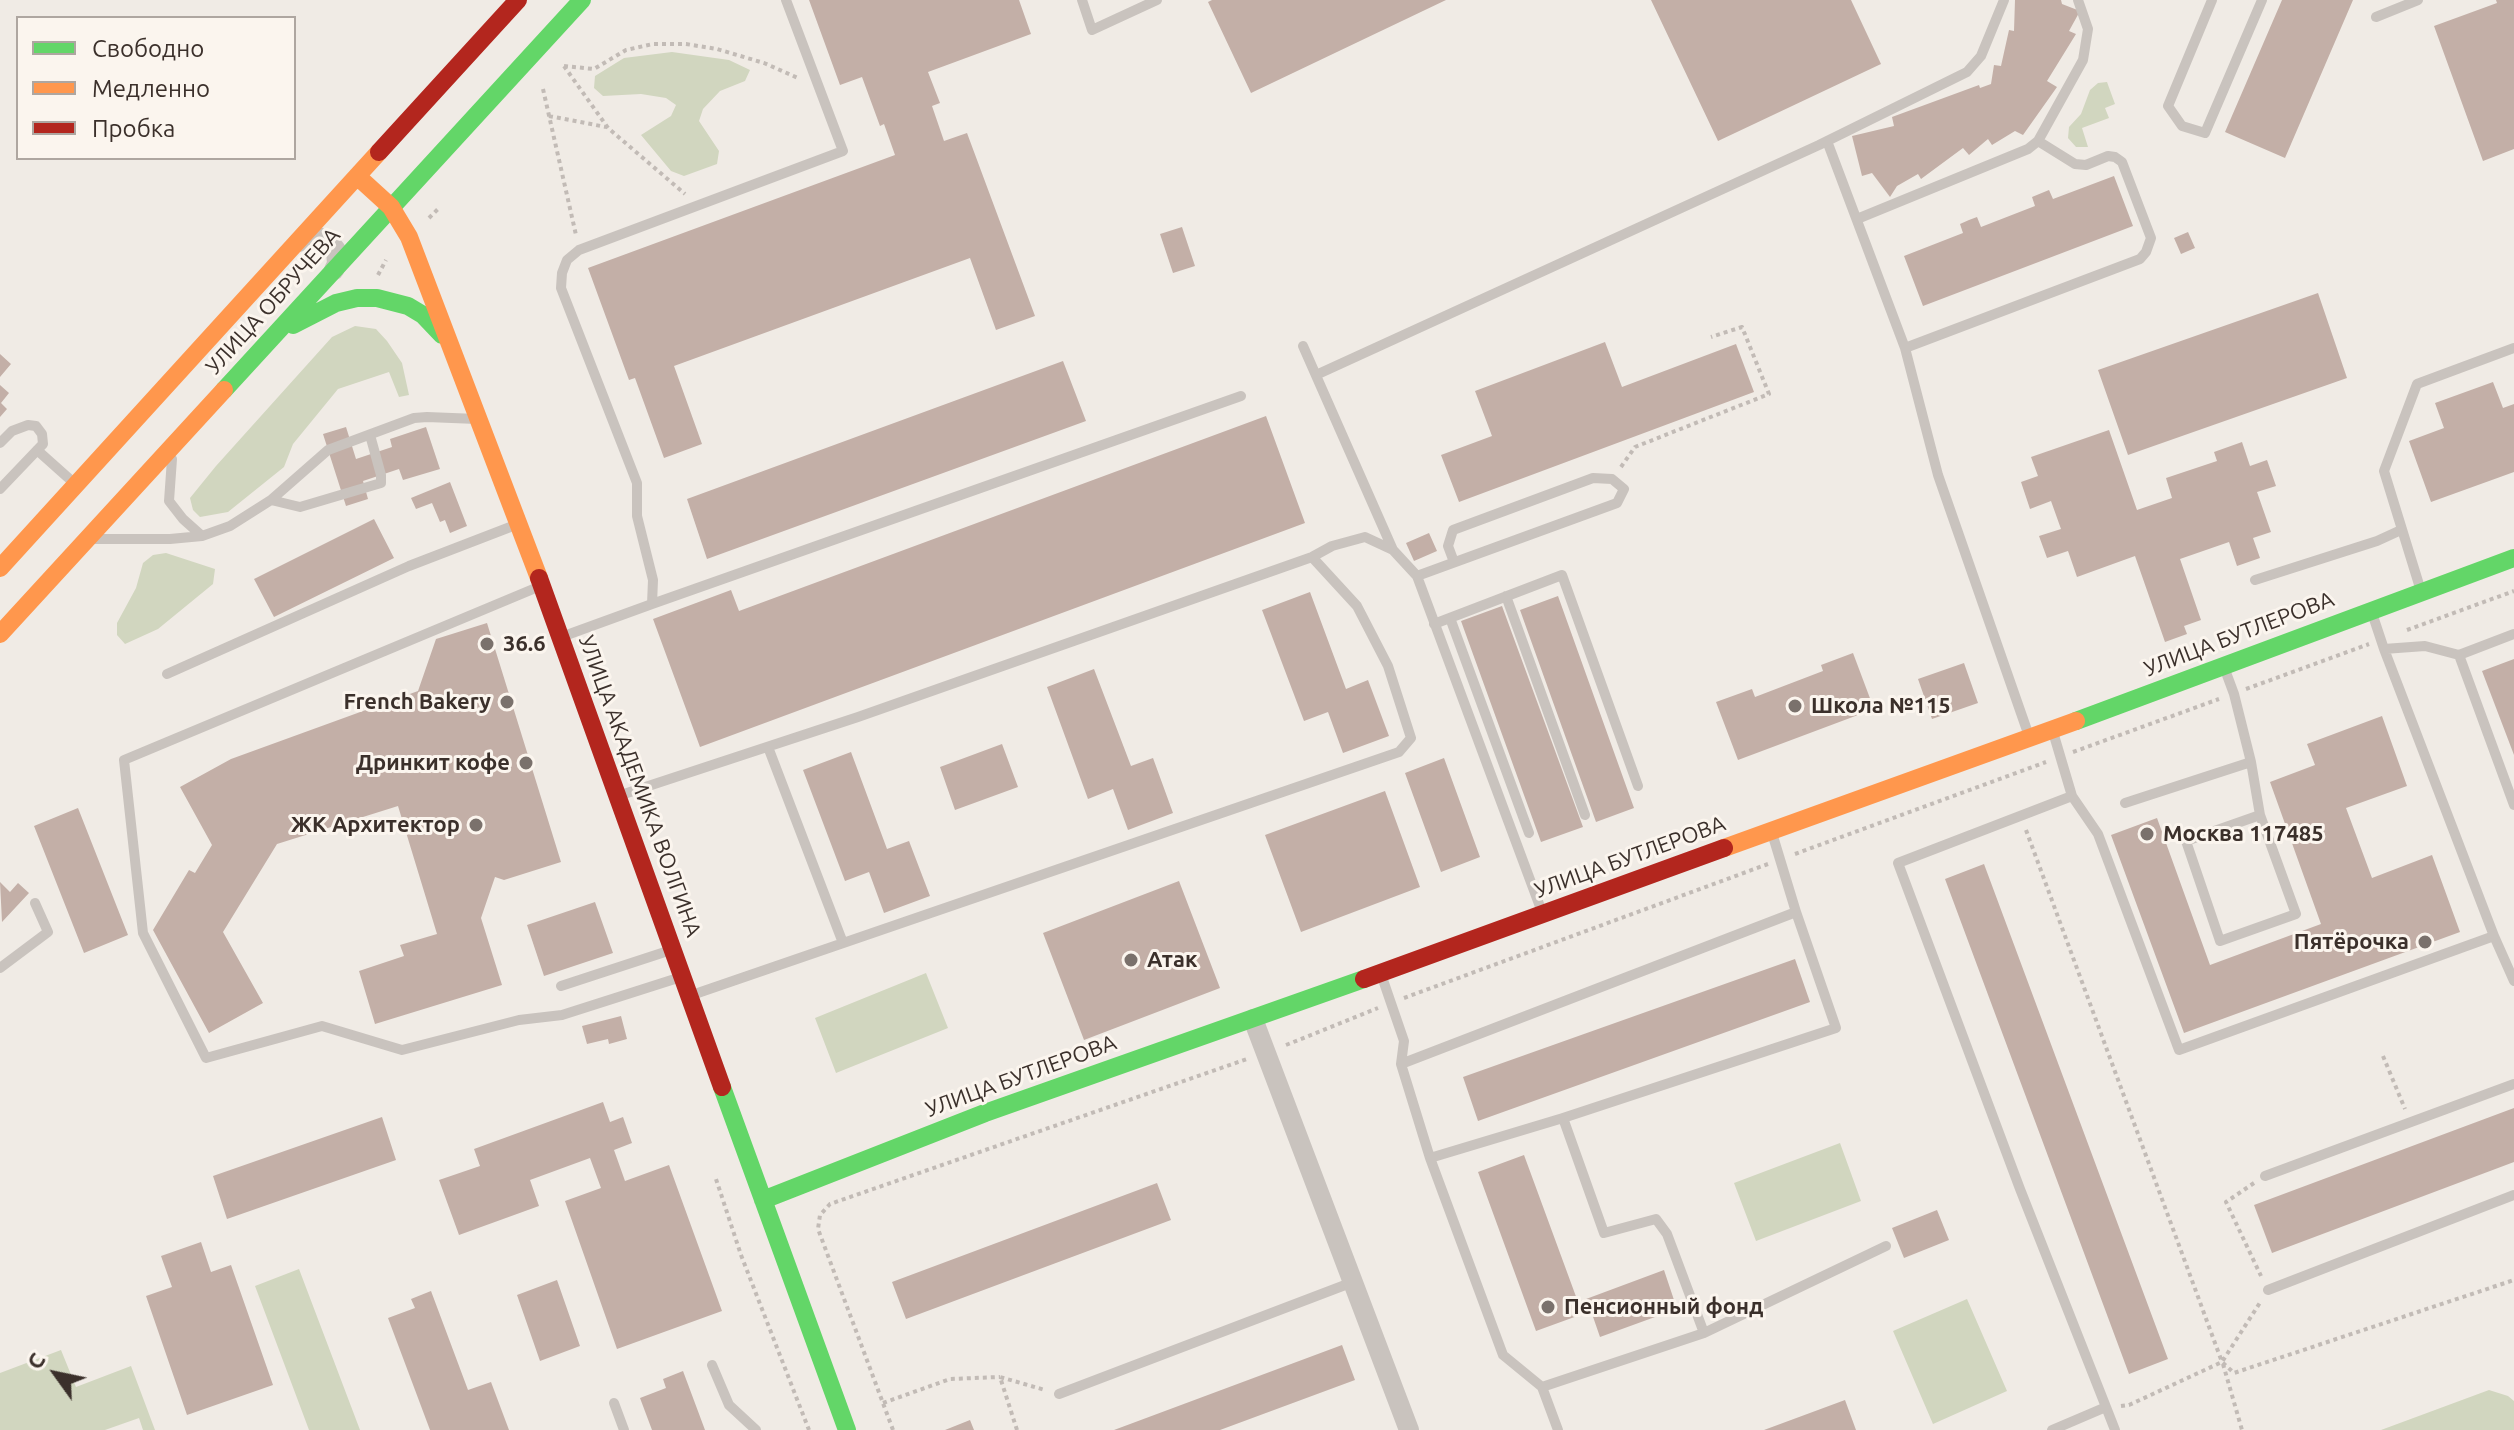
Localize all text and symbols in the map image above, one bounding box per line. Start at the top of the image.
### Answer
legend [16,16,296,160]
text: Свободно [92,35,204,62]
text: Медленно [92,75,210,102]
text: Пробка [92,115,175,142]
street label: УЛИЦА ОБРУЧЕВА [200,222,346,380]
street label: УЛИЦА БУТЛЕРОВА [2140,586,2338,682]
place label: 36.6 [503,631,546,657]
street label: УЛИЦА АКАДЕМИКА ВОЛГИНА [573,632,707,940]
marker: 36.6 [478,635,496,653]
place label: French Bakery [344,689,491,715]
marker: French Bakery [498,693,516,711]
place label: Школа №115 [1811,693,1951,719]
marker: Школа №115 [1786,697,1804,715]
place label: Дринкит кофе [356,750,510,776]
marker: Дринкит кофе [517,754,535,772]
street label: УЛИЦА БУТЛЕРОВА [1531,810,1729,904]
place label: ЖК Архитектор [291,812,460,838]
marker: ЖК Архитектор [467,816,485,834]
place label: Москва 117485 [2163,821,2324,847]
marker: Москва 117485 [2138,825,2156,843]
place label: Пятёрочка [2294,929,2409,955]
marker: Пятёрочка [2416,933,2434,951]
place label: Атак [1147,947,1197,973]
marker: Атак [1122,951,1140,969]
street label: УЛИЦА БУТЛЕРОВА [922,1029,1120,1123]
place label: Пенсионный фонд [1564,1294,1763,1320]
marker: Пенсионный фонд [1539,1298,1557,1316]
north arrow [16,1334,96,1414]
text: С [21,1348,50,1373]

